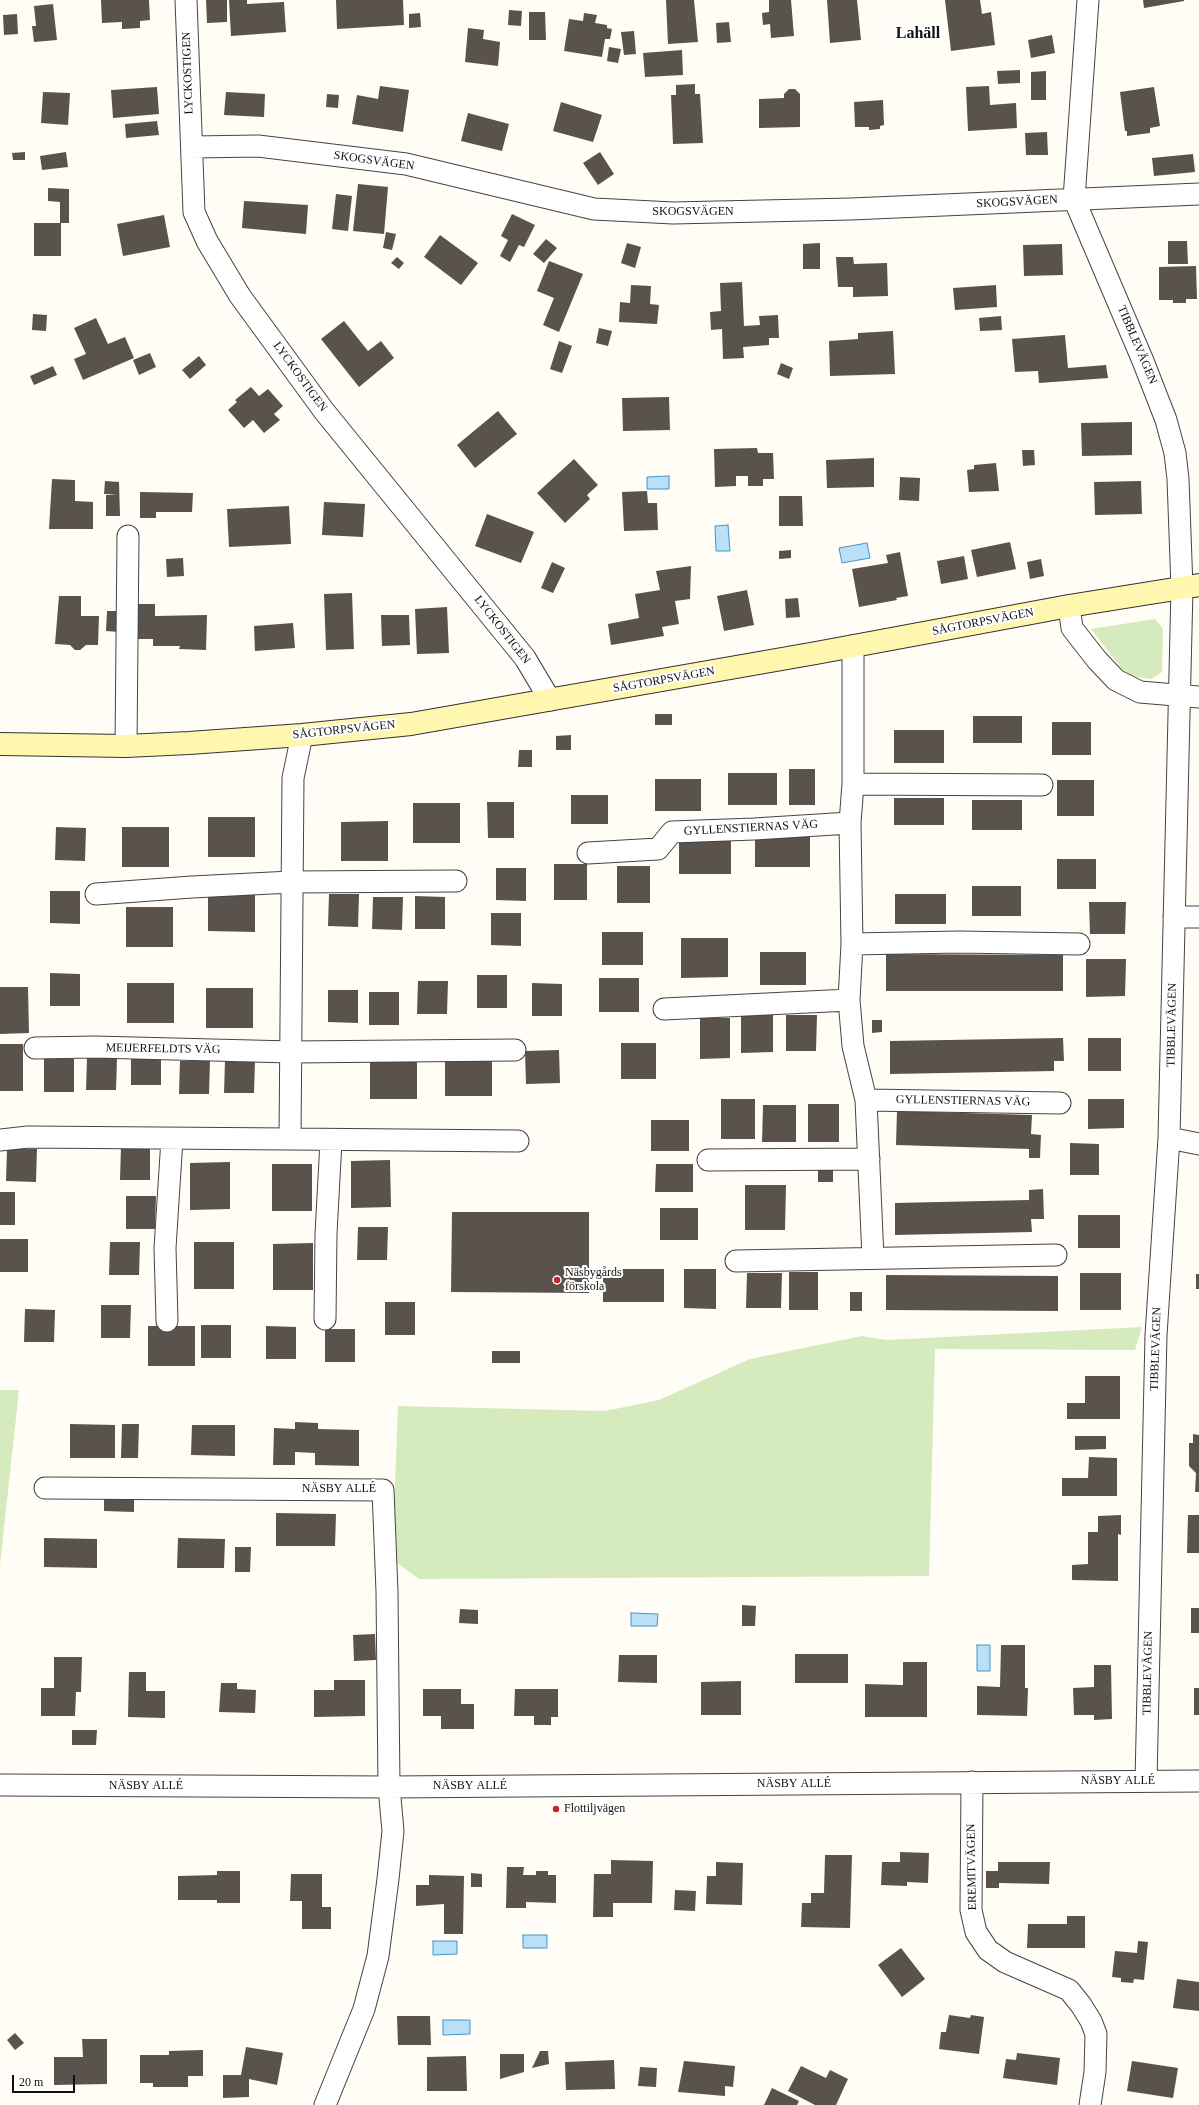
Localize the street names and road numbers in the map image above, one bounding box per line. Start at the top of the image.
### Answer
street label: LYCKOSTIGEN [179,31,197,115]
street label: SKOGSVÄGEN [333,148,415,174]
street label: SKOGSVÄGEN [976,193,1058,211]
street label: SKOGSVÄGEN [652,205,734,219]
street label: TIBBLEVÄGEN [1114,304,1160,386]
street label: LYCKOSTIGEN [270,339,330,415]
street label: LYCKOSTIGEN [471,593,533,667]
street label: SÅGTORPSVÄGEN [931,605,1035,639]
street label: SÅGTORPSVÄGEN [612,664,716,696]
street label: SÅGTORPSVÄGEN [292,717,396,743]
street label: GYLLENSTIERNAS VÄG [684,817,818,839]
street label: TIBBLEVÄGEN [1164,983,1180,1067]
street label: MEIJERFELDTS VÄG [105,1041,221,1057]
street label: GYLLENSTIERNAS VÄG [896,1093,1030,1109]
street label: TIBBLEVÄGEN [1147,1307,1165,1391]
street label: NÄSBY ALLÉ [302,1482,376,1496]
street label: TIBBLEVÄGEN [1140,1631,1156,1715]
street label: NÄSBY ALLÉ [1081,1774,1155,1788]
street label: NÄSBY ALLÉ [757,1777,831,1791]
street label: NÄSBY ALLÉ [109,1779,183,1793]
street label: NÄSBY ALLÉ [433,1779,507,1793]
street label: EREMITVÄGEN [964,1824,980,1910]

